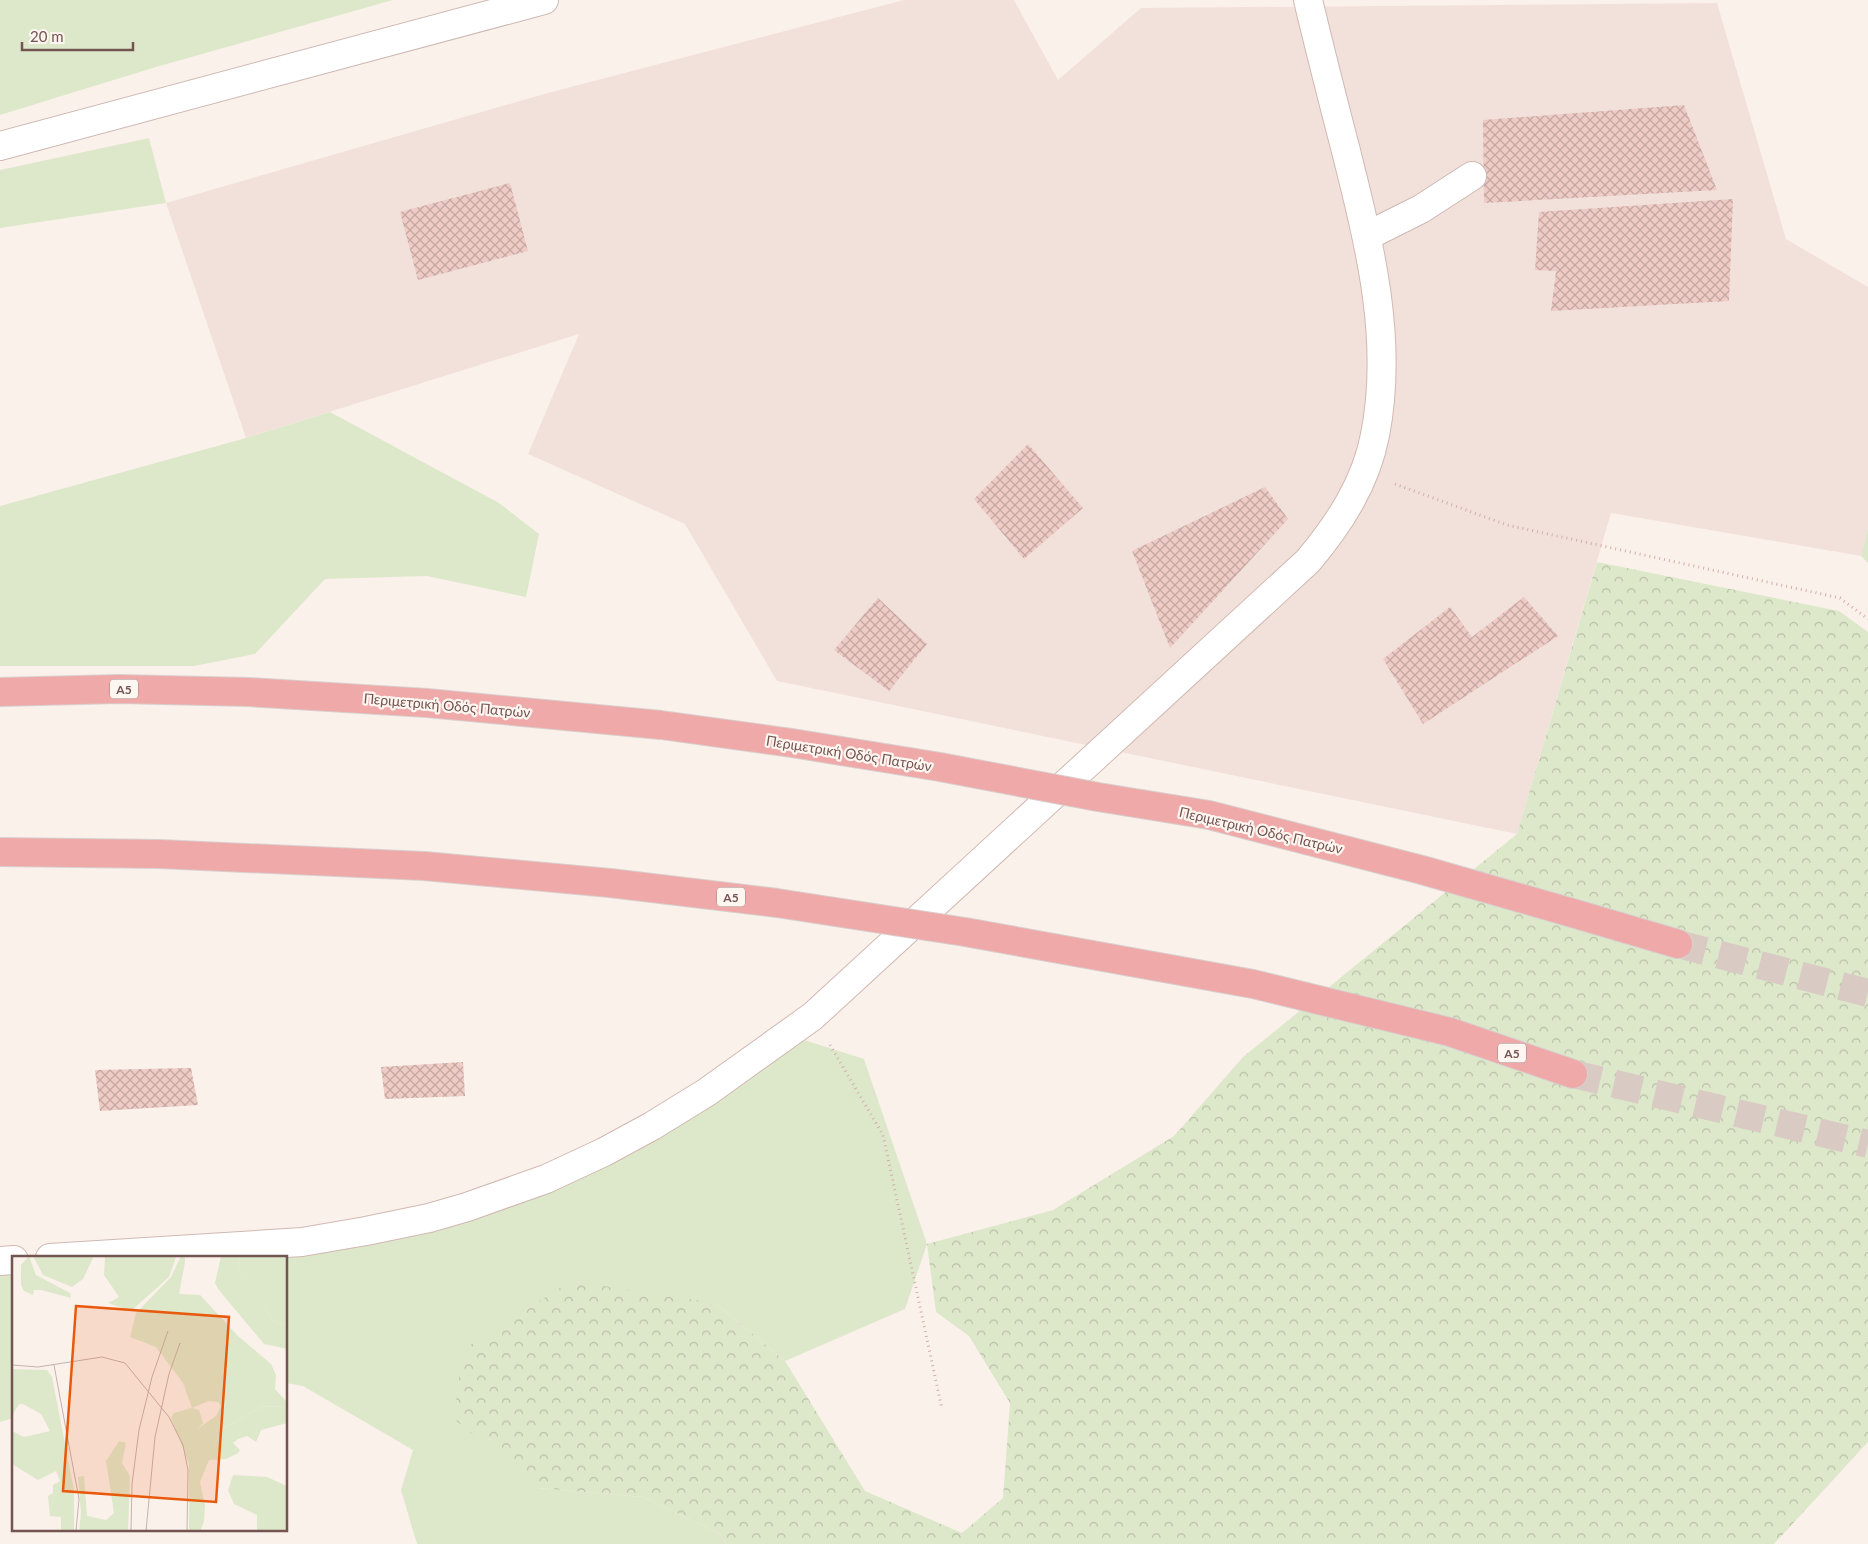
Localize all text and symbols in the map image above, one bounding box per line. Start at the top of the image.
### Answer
scale bar [22,20,134,52]
text: 20 m [30,27,64,45]
road number: Α5 [110,680,138,699]
street label: Περιμετρική Οδός Πατρών [363,689,531,721]
street label: Περιμετρική Οδός Πατρών [765,732,933,774]
street label: Περιμετρική Οδός Πατρών [1178,803,1344,857]
road number: Α5 [717,888,745,906]
road number: Α5 [1498,1044,1526,1062]
inset map [12,1256,288,1532]

